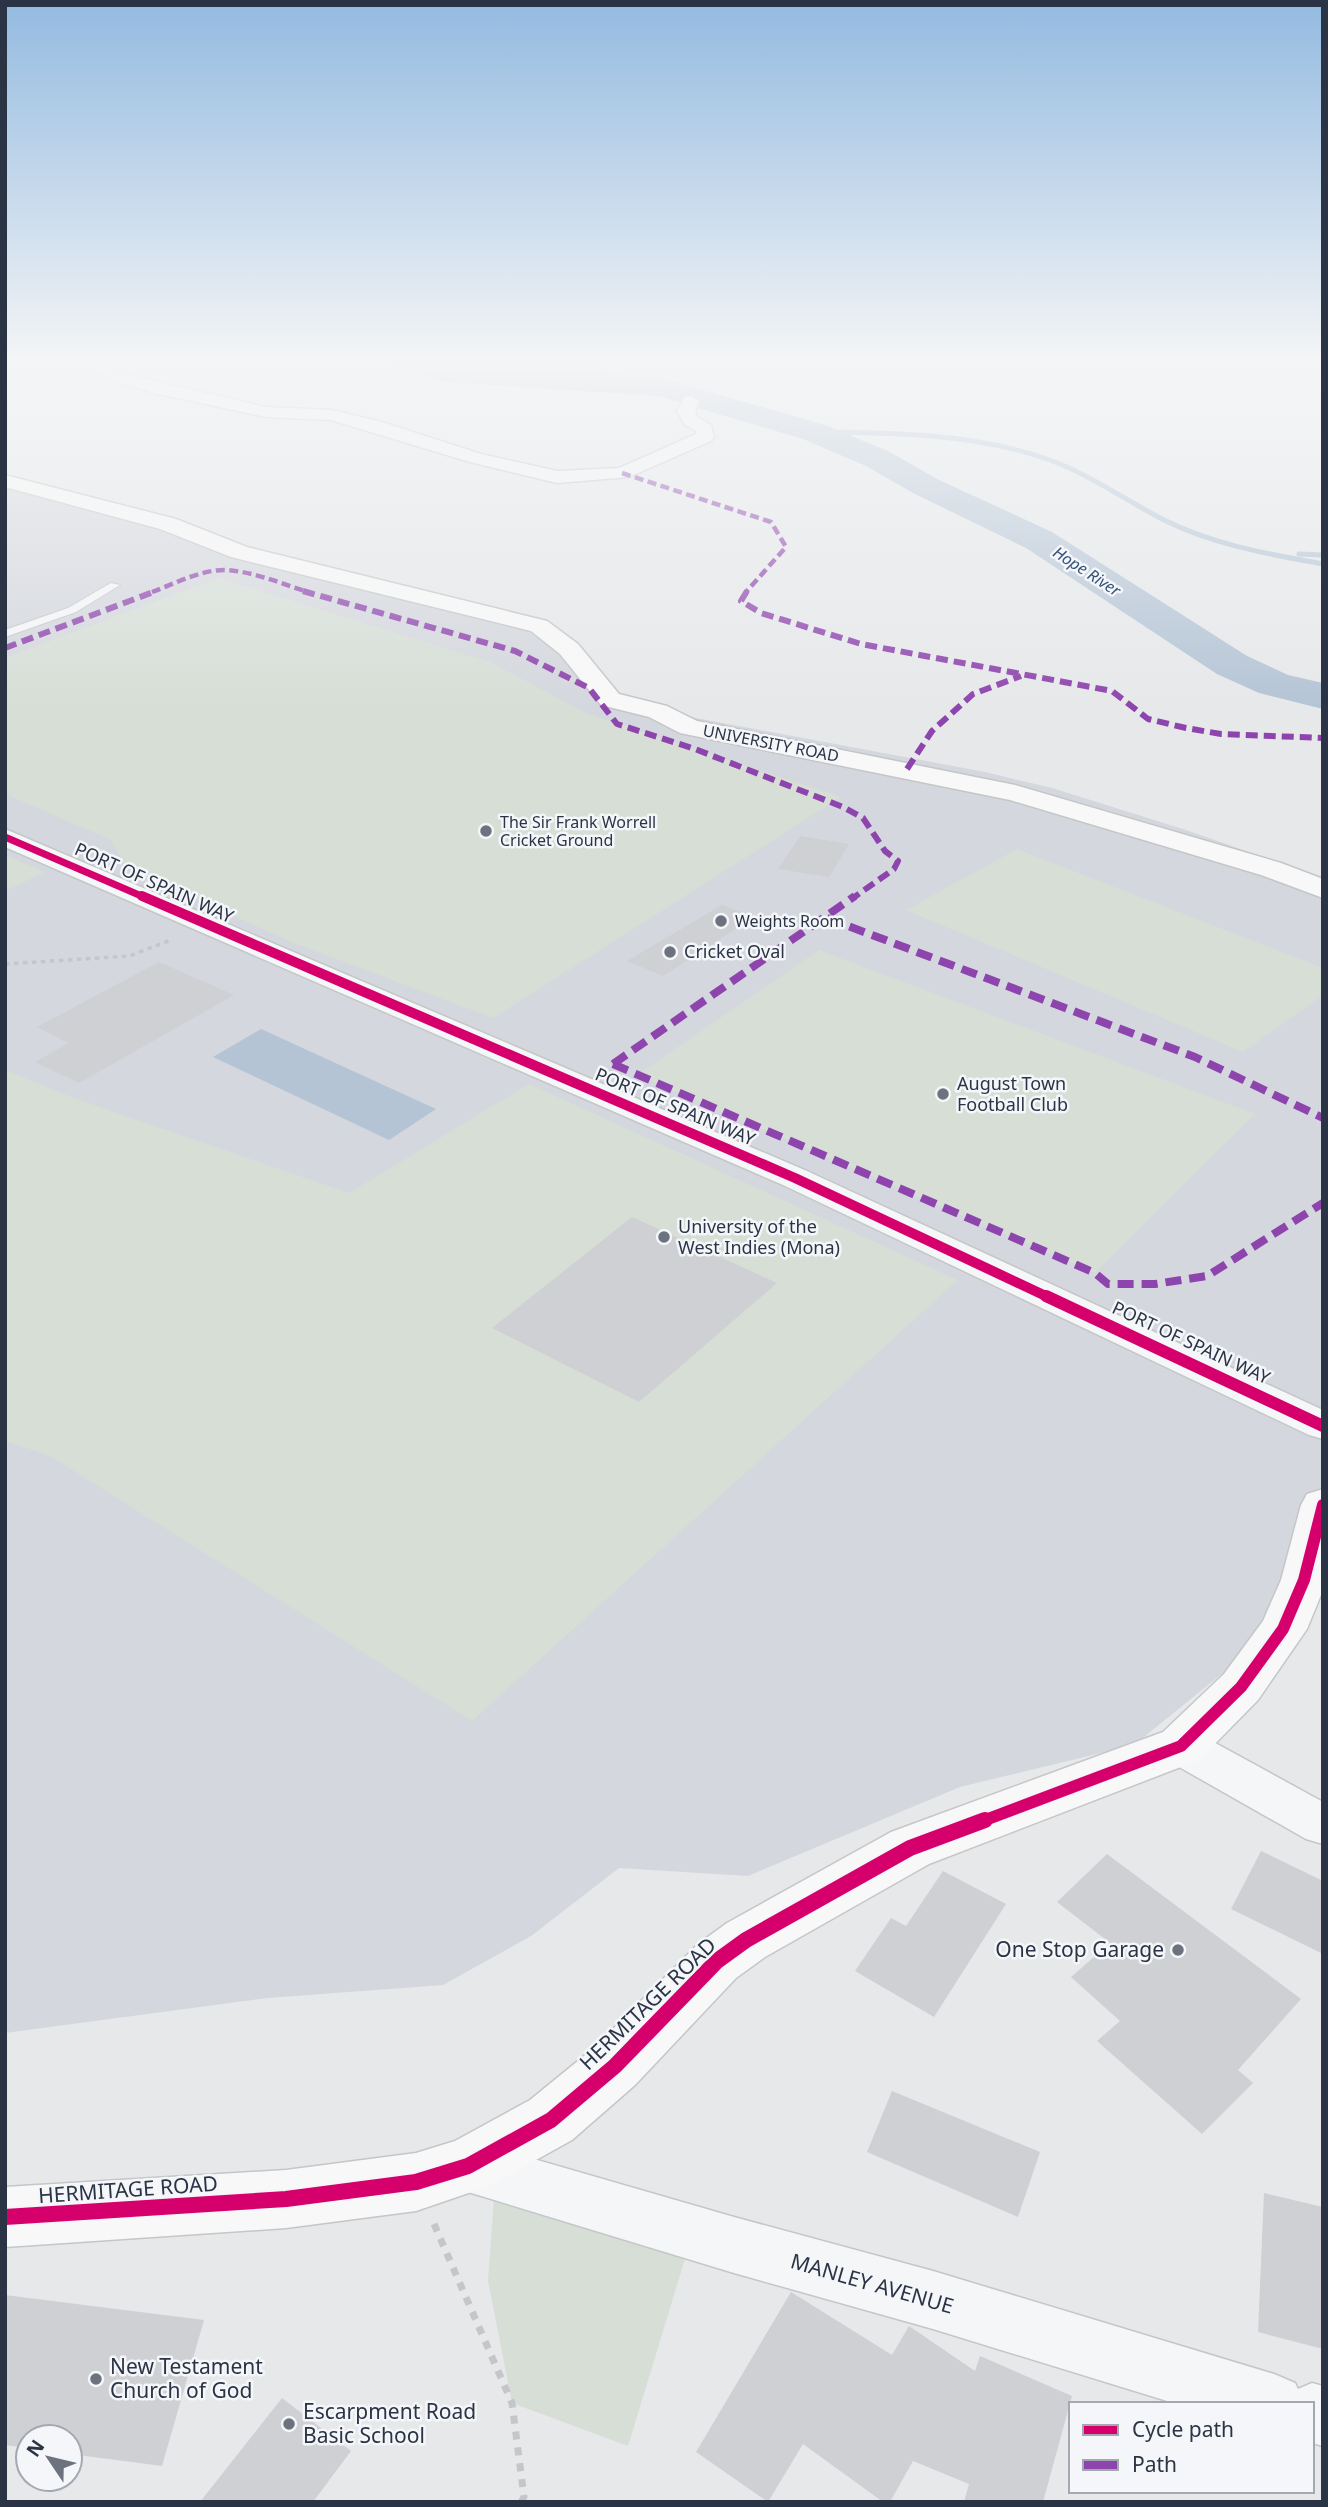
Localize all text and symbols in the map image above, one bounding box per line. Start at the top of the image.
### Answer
water label: Hope River [1049,541,1126,601]
street label: UNIVERSITY ROAD [701,719,841,767]
place label: The Sir Frank Worrell Cricket Ground [500,811,656,851]
marker: The Sir Frank Worrell Cricket Ground [478,823,494,839]
street label: PORT OF SPAIN WAY [71,836,238,928]
place label: Weights Room [735,910,844,932]
marker: Weights Room [713,913,729,929]
place label: Cricket Oval [684,939,785,963]
marker: Cricket Oval [662,944,678,960]
street label: PORT OF SPAIN WAY [592,1062,760,1151]
place label: August Town Football Club [957,1071,1068,1116]
marker: August Town Football Club [935,1086,951,1102]
place label: University of the West Indies (Mona) [678,1214,840,1259]
marker: University of the West Indies (Mona) [656,1229,672,1245]
street label: PORT OF SPAIN WAY [1109,1295,1275,1390]
street label: HERMITAGE ROAD [573,1931,722,2076]
place label: One Stop Garage [995,1935,1164,1963]
marker: One Stop Garage [1170,1942,1186,1958]
street label: HERMITAGE ROAD [37,2169,219,2209]
street label: MANLEY AVENUE [788,2246,957,2320]
place label: New Testament Church of God [110,2352,263,2404]
marker: New Testament Church of God [88,2371,104,2387]
place label: Escarpment Road Basic School [303,2397,476,2449]
legend [1069,2402,1314,2493]
text: Cycle path [1132,2415,1234,2443]
marker: Escarpment Road Basic School [281,2416,297,2432]
north arrow [14,2423,84,2493]
text: N [20,2434,50,2462]
text: Path [1132,2450,1177,2478]

